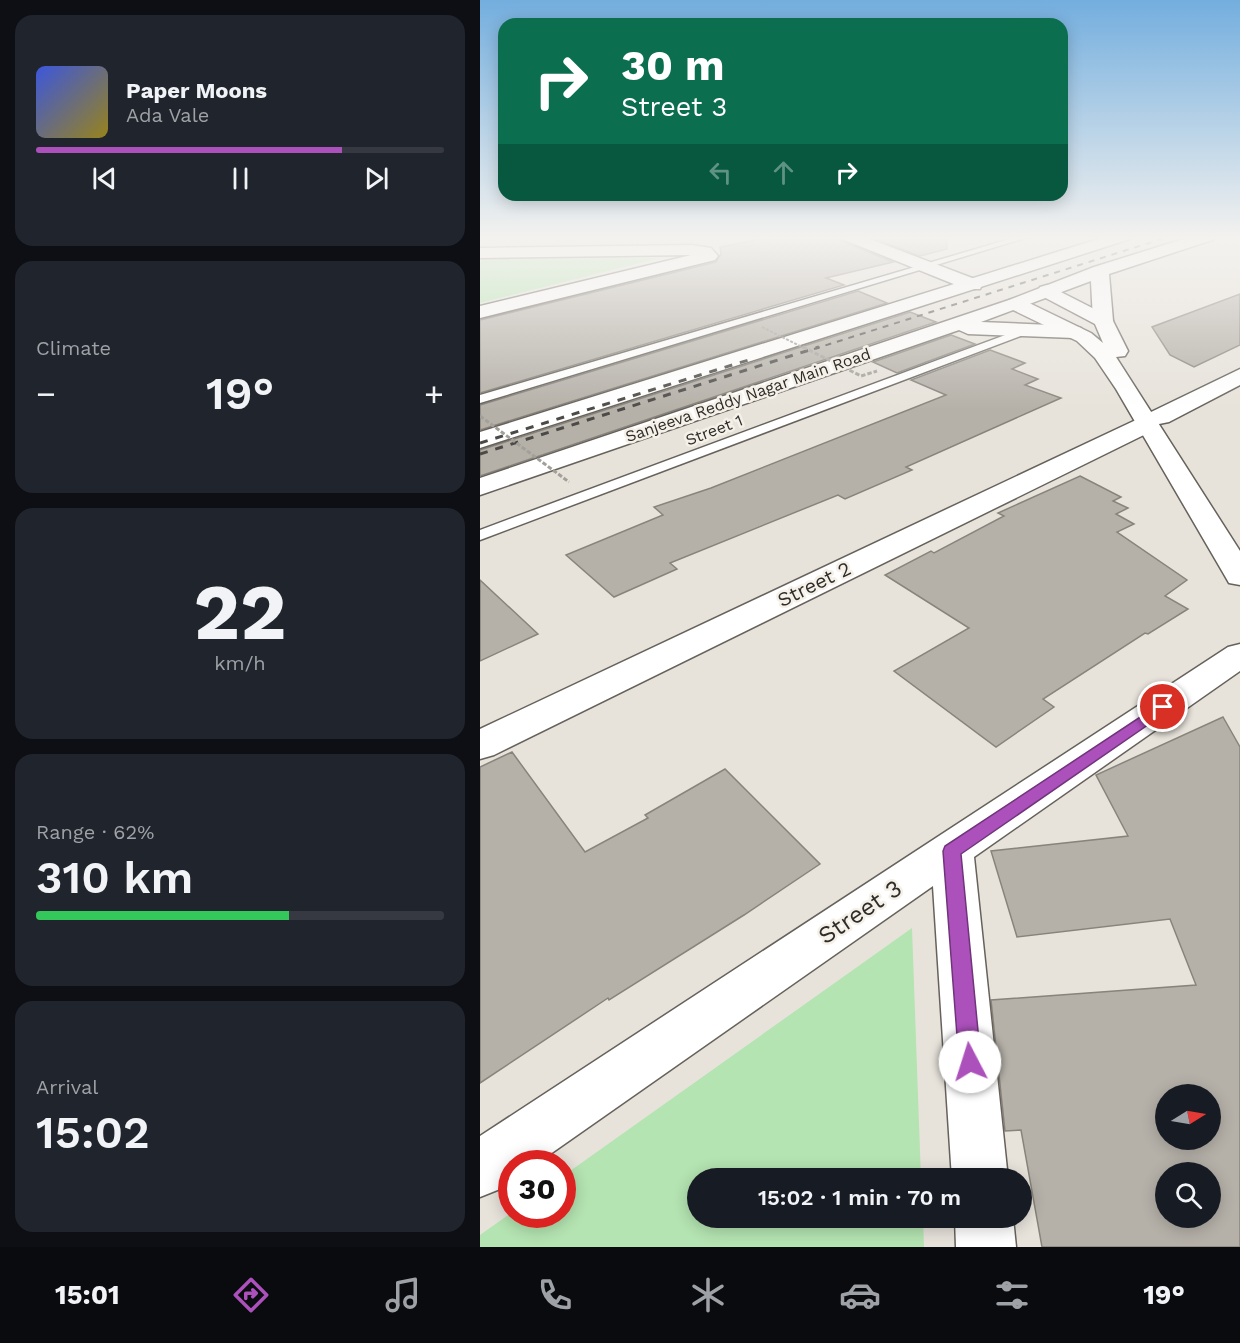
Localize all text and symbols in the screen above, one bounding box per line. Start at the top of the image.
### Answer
text: 30 m [621,41,725,90]
icon: right [522,42,600,120]
text: Paper Moons [126,78,267,103]
text: Street 3 [621,91,727,123]
text: Ada Vale [126,103,209,127]
icon: left [704,156,737,189]
icon: ahead [767,156,800,189]
icon: right [830,156,863,189]
icon: previous [88,162,121,195]
icon: pause [224,162,257,195]
icon: next [360,162,393,195]
text: Climate [36,336,111,360]
street label: Sanjeeva Reddy Nagar Main Road [623,344,873,446]
text: 19° [206,367,274,420]
text: − [36,374,56,413]
text: + [424,374,444,413]
street label: Street 1 [683,410,745,450]
street label: Street 2 [773,556,855,612]
text: 22 [194,566,286,658]
text: km/h [214,651,266,675]
pin [1137,681,1188,732]
icon: arrive [1146,690,1179,723]
text: Range · 62% [36,820,154,844]
text: 310 km [36,851,193,904]
street label: Street 3 [813,874,907,950]
position arrow [938,1030,1002,1094]
text: Arrival [36,1075,98,1099]
north arrow [1155,1084,1221,1150]
map controls [1155,1084,1221,1228]
text: 15:02 [36,1106,150,1159]
speed limit sign: 30 [498,1150,576,1228]
button: search [1155,1162,1221,1228]
text: 15:02 · 1 min · 70 m [758,1185,961,1210]
icon: directions [230,1274,272,1316]
icon: music [382,1274,424,1316]
icon: phone [534,1274,576,1316]
icon: climate [687,1274,729,1316]
icon: car [839,1274,881,1316]
icon: filters [991,1274,1033,1316]
text: 15:01 [55,1279,120,1311]
text: 19° [1143,1279,1185,1311]

